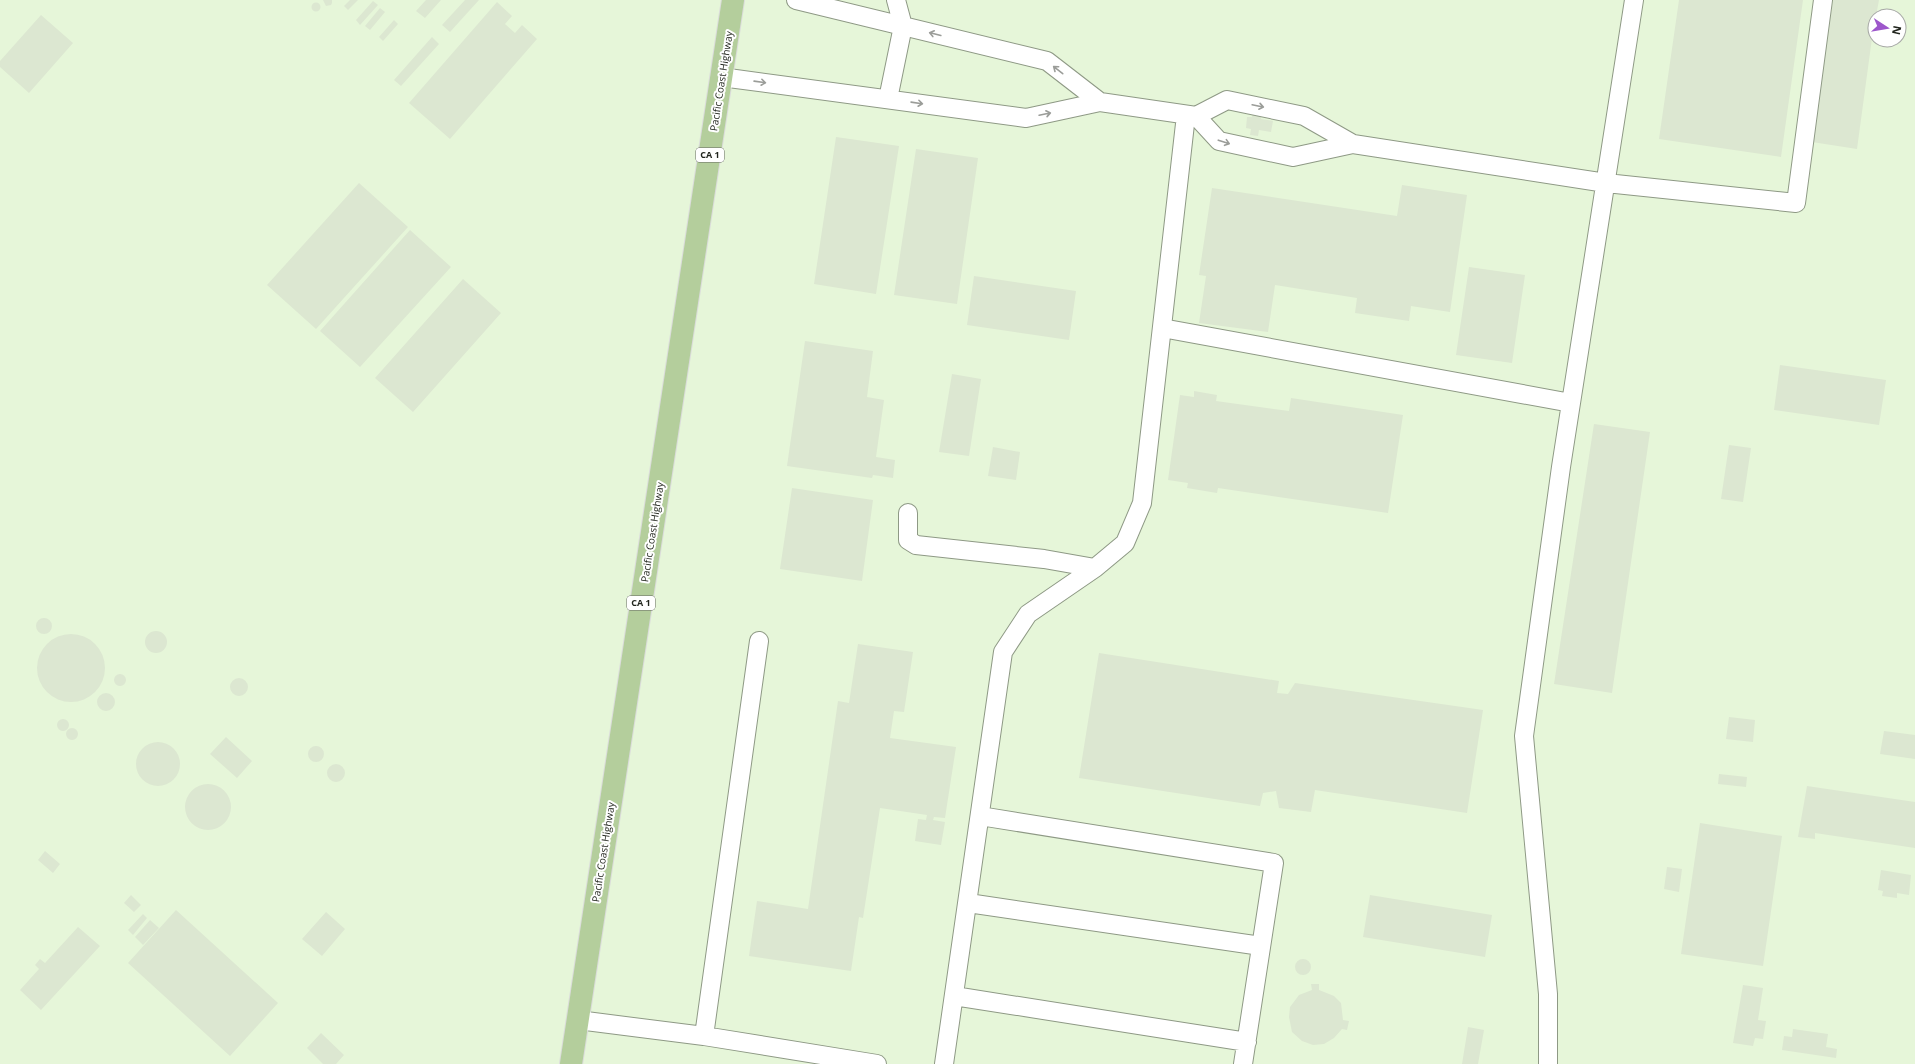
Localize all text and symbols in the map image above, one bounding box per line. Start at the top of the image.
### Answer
north arrow [1867,8,1907,48]
text: N [1889,24,1906,36]
street label: Pacific Coast Highway [706,29,736,132]
one-way arrow [928,29,941,37]
one-way arrow [1053,66,1064,74]
one-way arrow [753,78,766,86]
one-way arrow [910,99,923,107]
one-way arrow [1251,103,1264,111]
one-way arrow [1038,109,1051,117]
one-way arrow [1217,139,1230,146]
road number: CA 1 [696,148,724,162]
street label: Pacific Coast Highway [637,480,667,583]
road number: CA 1 [627,596,655,610]
street label: Pacific Coast Highway [588,800,618,903]

